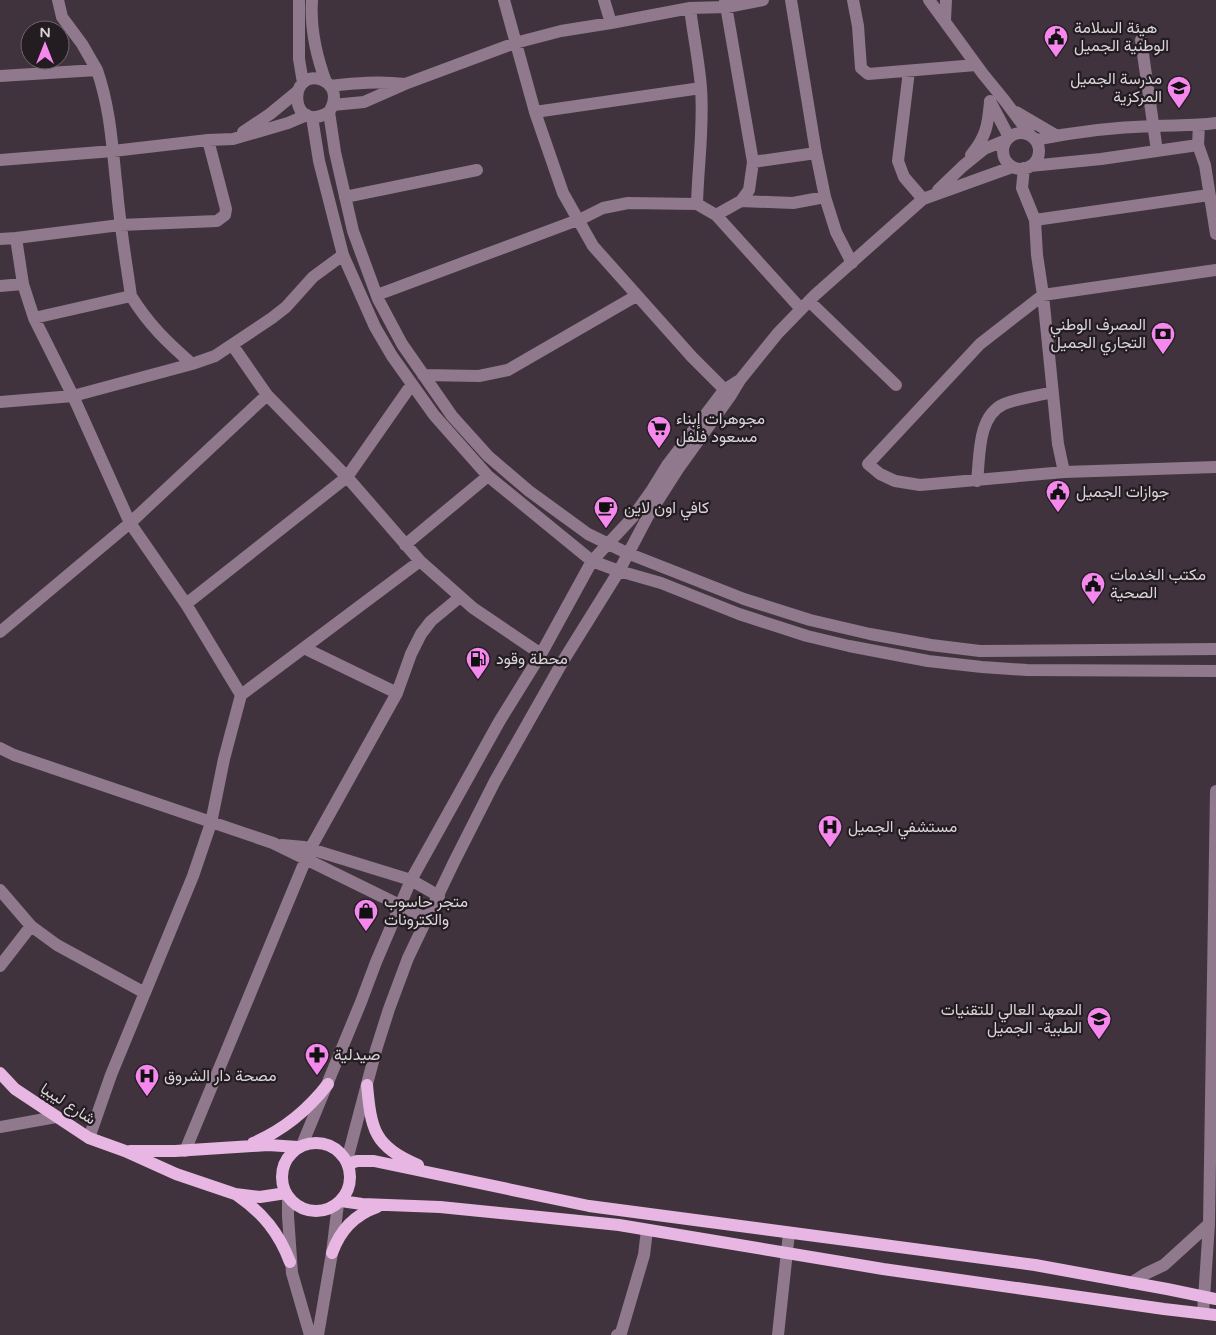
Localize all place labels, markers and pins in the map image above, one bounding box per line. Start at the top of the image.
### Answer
place label: هيئة السلامة الوطنية الجميل [1074,18,1169,56]
public building icon: هيئة السلامة الوطنية الجميل [1043,24,1069,58]
place label: مدرسة الجميل المركزية [1070,69,1162,107]
school or university icon: مدرسة الجميل المركزية [1166,75,1192,109]
place label: المصرف الوطني التجاري الجميل [1050,315,1146,356]
bank icon: المصرف الوطني التجاري الجميل [1150,321,1176,355]
place label: مجوهرات إبناء مسعود فلفل [676,409,765,447]
supermarket icon: مجوهرات إبناء مسعود فلفل [646,415,672,449]
public building icon: جوازات الجميل [1045,479,1071,513]
place label: جوازات الجميل [1076,482,1170,502]
cafe icon: كافي اون لاين [593,495,619,529]
place label: كافي اون لاين [624,498,709,521]
place label: مكتب الخدمات الصحية [1110,565,1206,603]
public building icon: مكتب الخدمات الصحية [1080,571,1106,605]
fuel station icon: محطة وقود [465,646,491,680]
place label: محطة وقود [496,649,568,669]
hospital icon: مستشفي الجميل [817,814,843,848]
place label: مستشفي الجميل [848,817,957,840]
place label: متجر حاسوب والكترونات [384,892,468,930]
shop icon: متجر حاسوب والكترونات [353,898,379,932]
place label: المعهد العالي للتقنيات الطبية- الجميل [941,1000,1082,1038]
school or university icon: المعهد العالي للتقنيات الطبية- الجميل [1086,1006,1112,1040]
pharmacy icon: صيدلية [304,1042,330,1076]
place label: صيدلية [334,1045,380,1065]
hospital icon: مصحة دار الشروق [134,1063,160,1097]
place label: مصحة دار الشروق [164,1066,277,1086]

